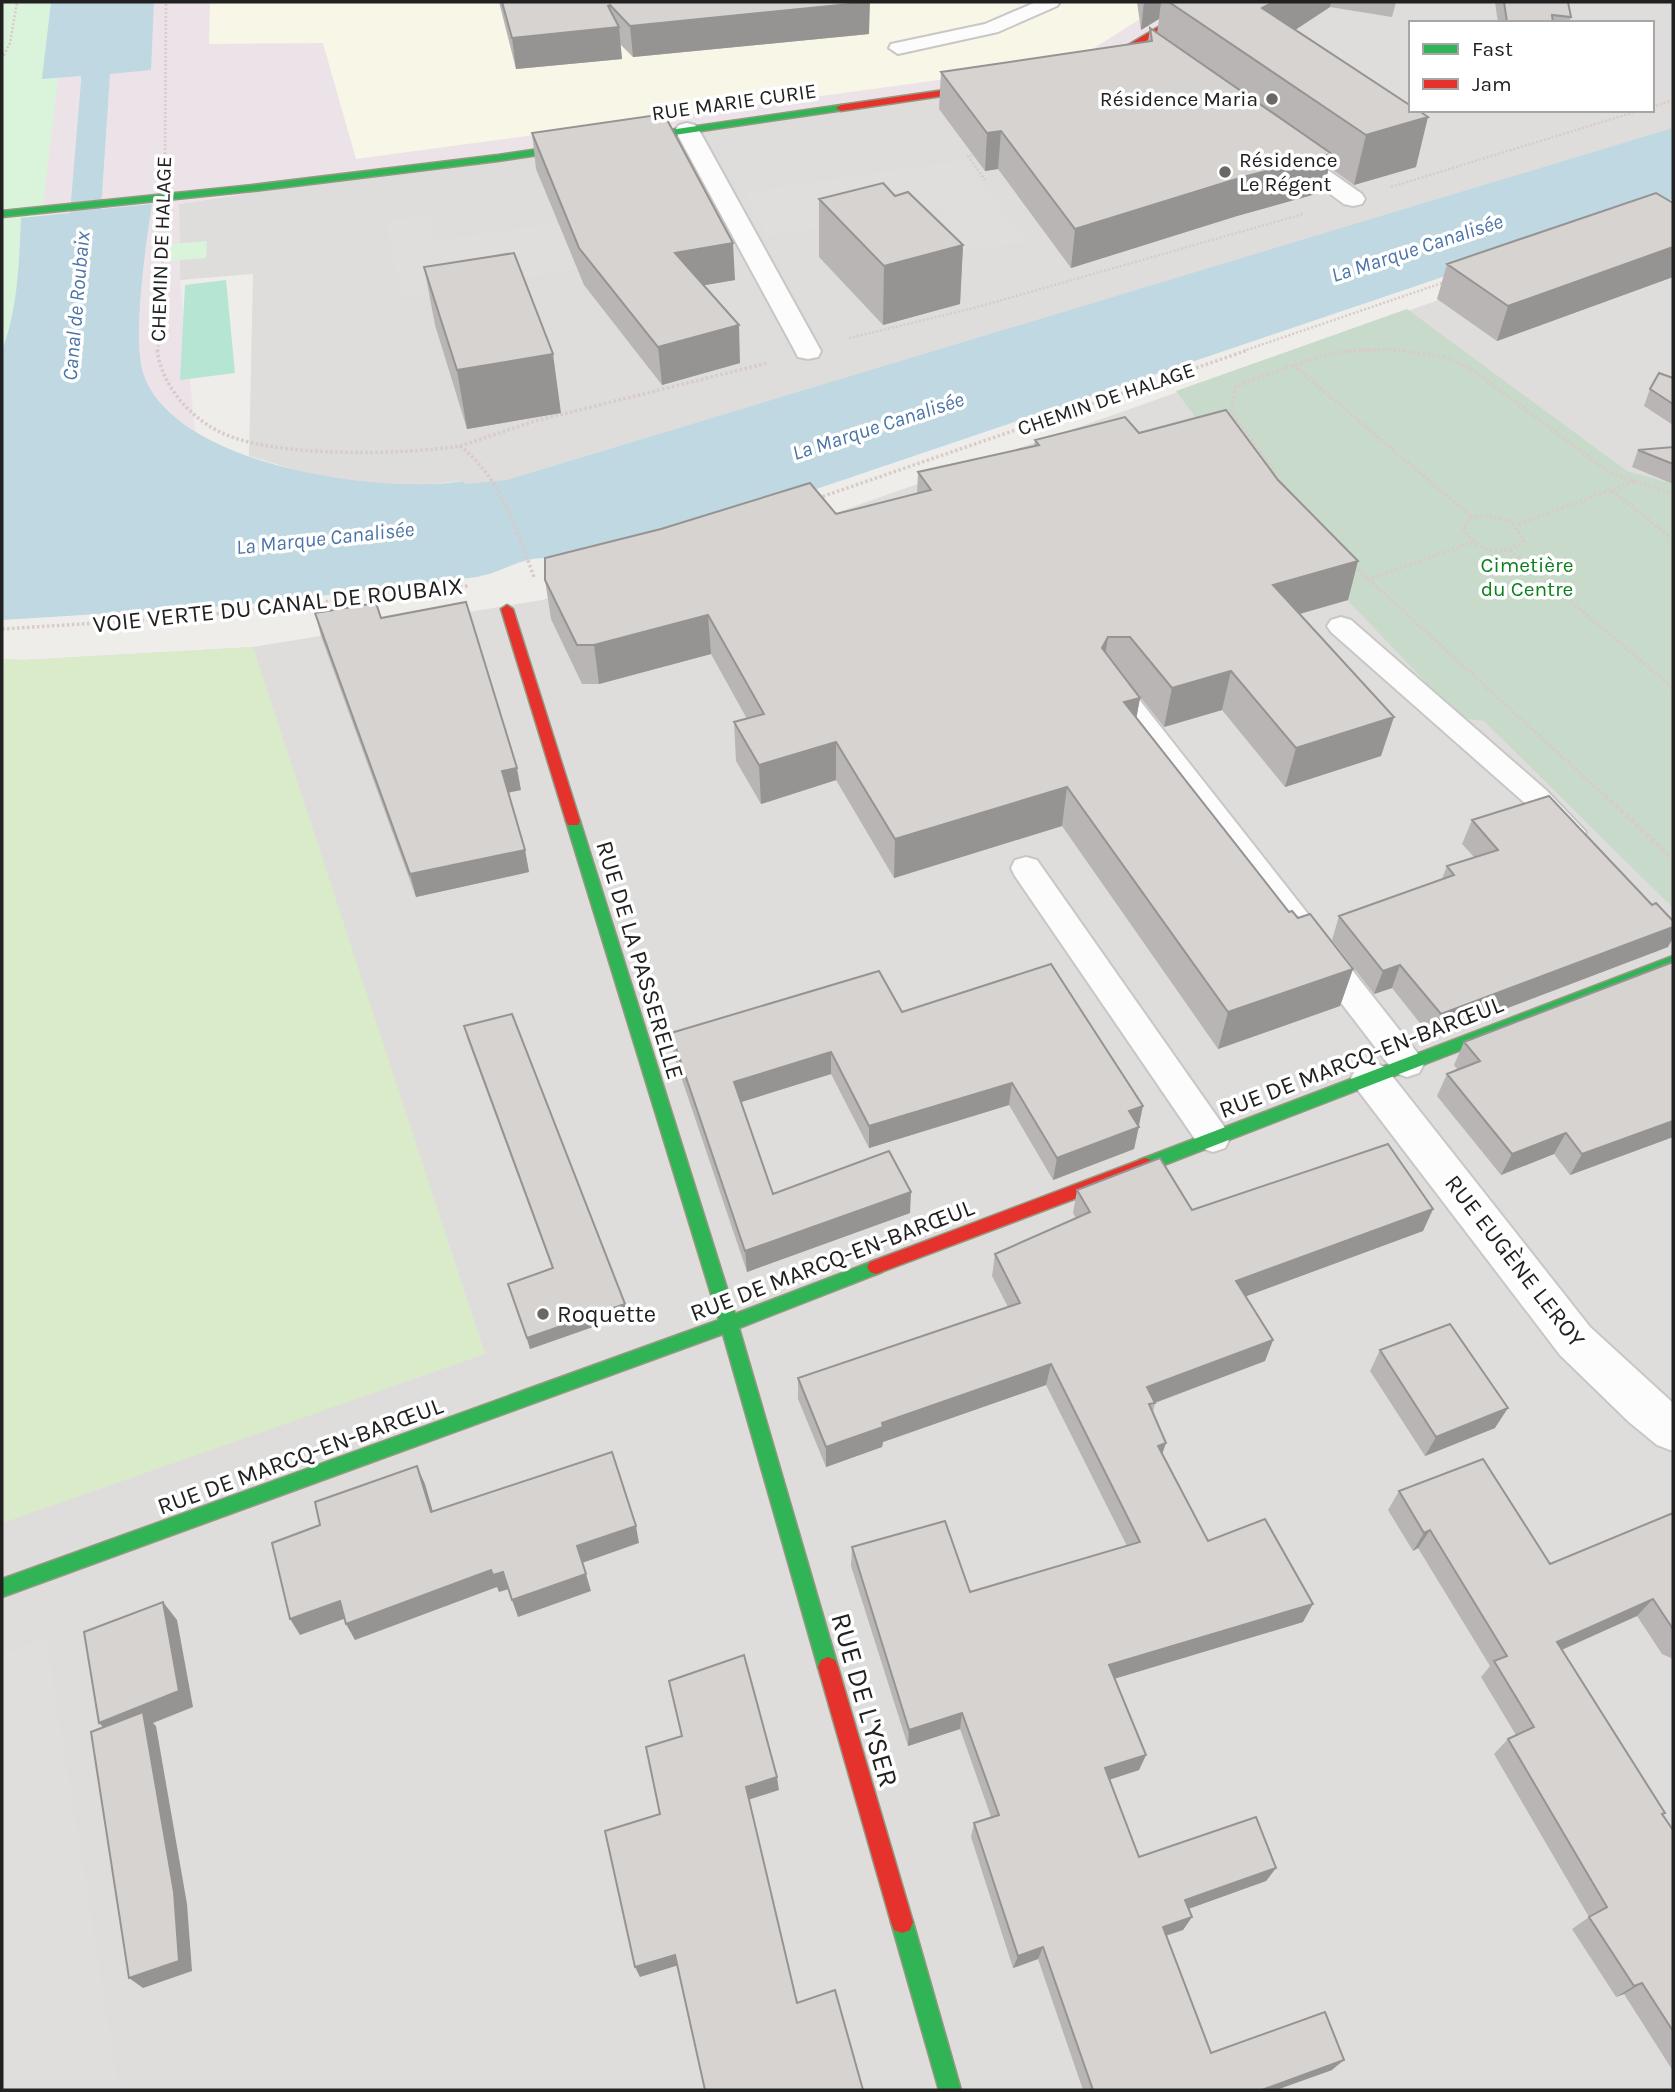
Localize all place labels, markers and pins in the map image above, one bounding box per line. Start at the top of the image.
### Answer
place label: Résidence Maria [1100,87,1258,111]
marker: Résidence Maria [1264,91,1280,107]
place label: Résidence Le Régent [1239,148,1337,196]
marker: Résidence Le Régent [1217,164,1233,180]
place label: Roquette [557,1300,656,1328]
marker: Roquette [535,1306,551,1322]

